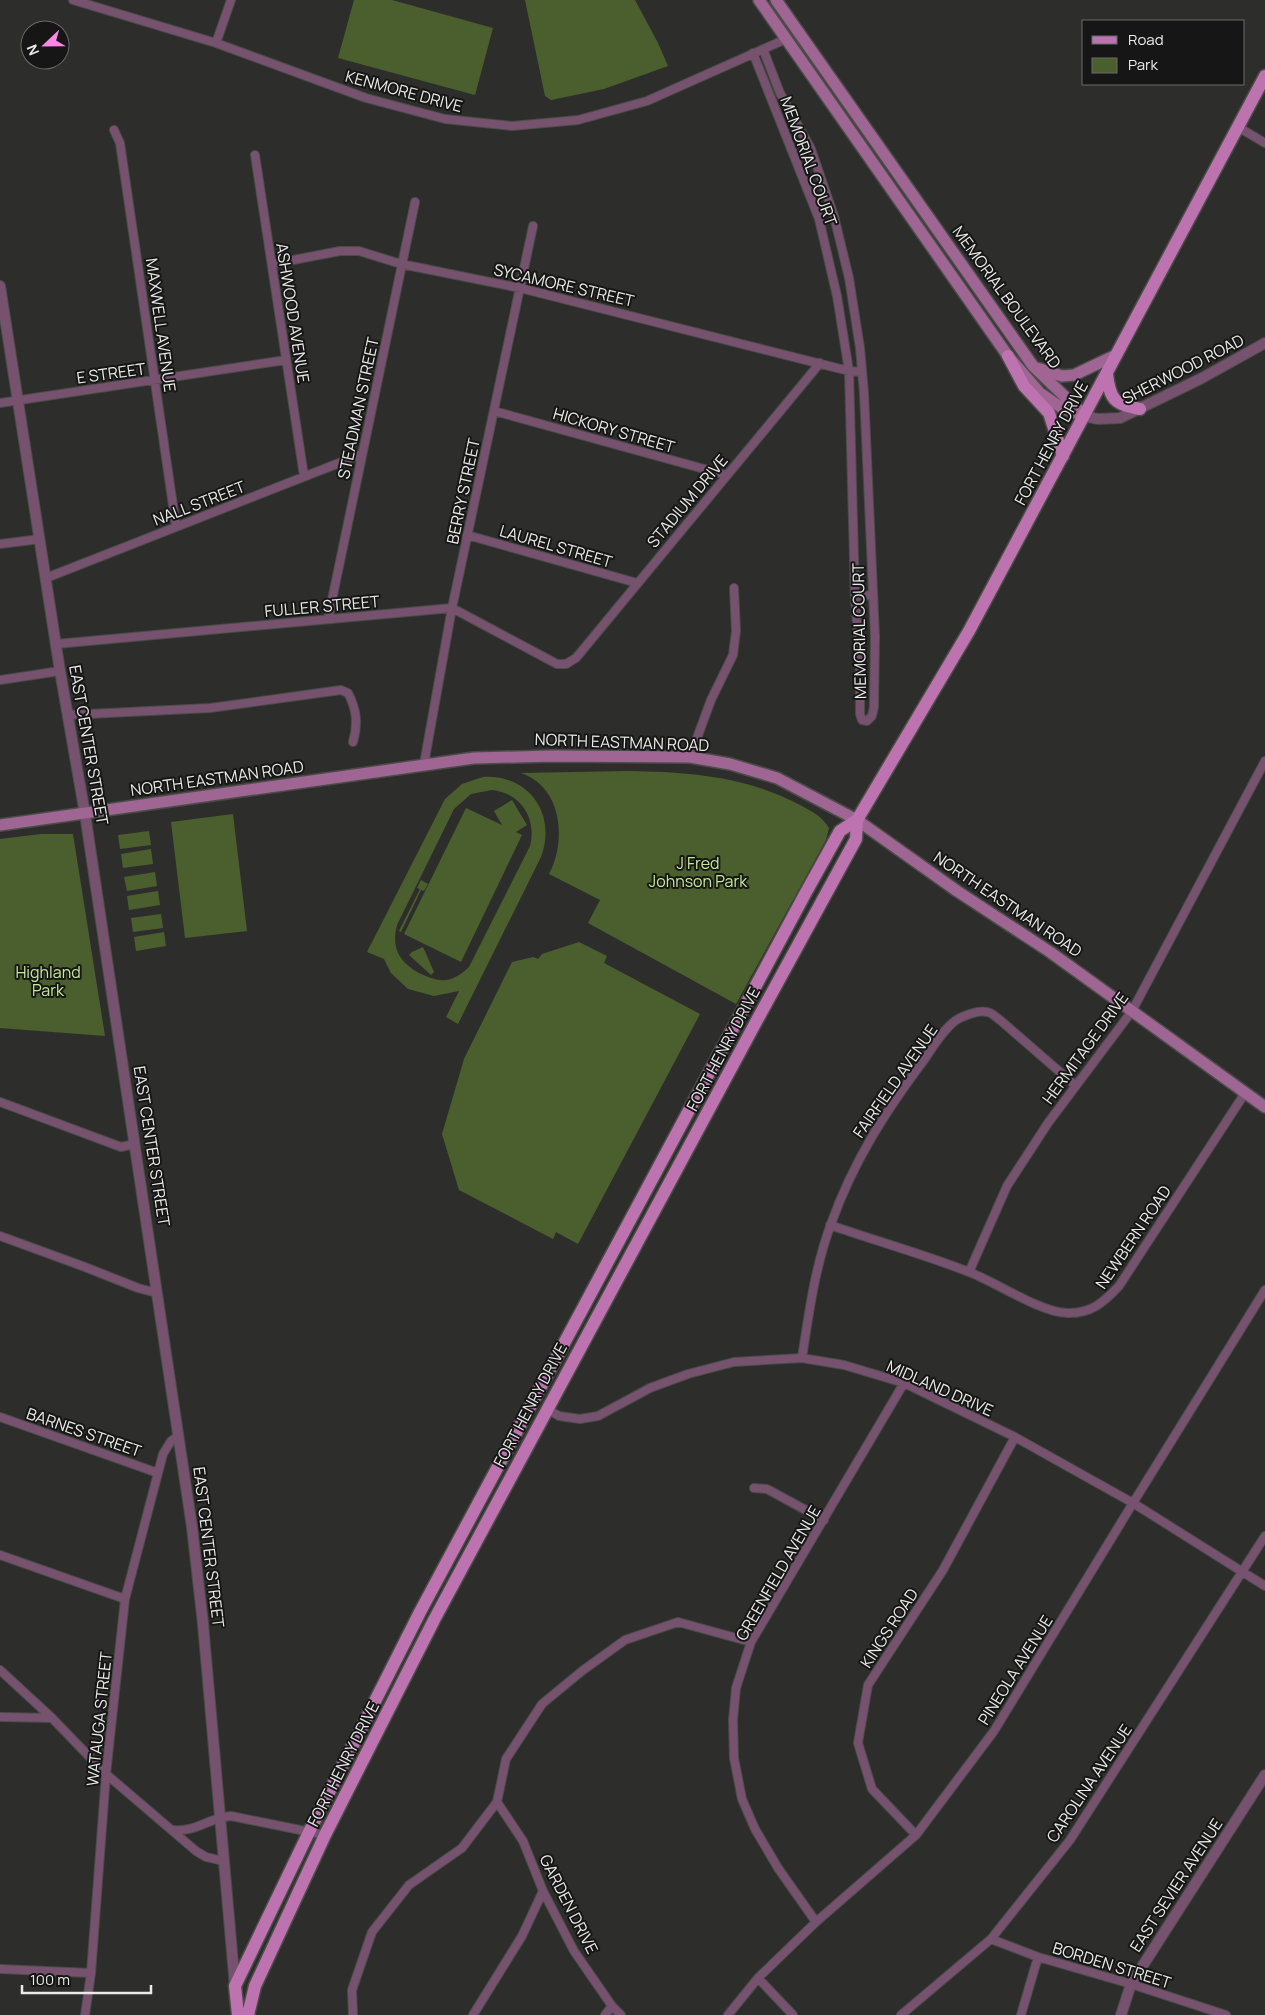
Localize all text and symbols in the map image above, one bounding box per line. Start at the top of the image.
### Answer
north arrow [20,20,70,70]
legend [1082,20,1245,85]
text: Road [1128,29,1164,50]
text: N [22,42,43,58]
text: Park [1128,54,1158,75]
street label: KENMORE DRIVE [343,65,465,117]
street label: MEMORIAL COURT [775,93,843,229]
street label: MEMORIAL BOULEVARD [948,221,1066,373]
street label: ASHWOOD AVENUE [271,241,315,385]
street label: MAXWELL AVENUE [141,257,181,393]
street label: SYCAMORE STREET [492,258,637,312]
street label: SHERWOOD ROAD [1118,329,1248,409]
street label: STEADMAN STREET [332,335,384,481]
street label: E STREET [75,357,147,389]
street label: FORT HENRY DRIVE [1009,377,1093,509]
street label: HICKORY STREET [551,402,678,458]
street label: BERRY STREET [441,436,485,546]
street label: STADIUM DRIVE [642,450,732,552]
street label: NALL STREET [150,475,249,531]
street label: LAUREL STREET [497,519,615,573]
street label: MEMORIAL COURT [847,562,871,699]
street label: FULLER STREET [264,590,381,622]
street label: EAST CENTER STREET [64,663,114,827]
street label: NORTH EASTMAN ROAD [534,728,710,756]
street label: NORTH EASTMAN ROAD [129,755,305,801]
street label: NORTH EASTMAN ROAD [929,846,1087,962]
park label: J Fred Johnson Park [649,852,748,892]
park label: Highland Park [15,961,81,1001]
street label: FORT HENRY DRIVE [681,983,765,1115]
street label: HERMITAGE DRIVE [1037,988,1133,1108]
street label: FAIRFIELD AVENUE [848,1020,942,1142]
street label: EAST CENTER STREET [128,1064,176,1228]
street label: NEWBERN ROAD [1090,1181,1176,1293]
street label: FORT HENRY DRIVE [488,1339,572,1471]
street label: MIDLAND DRIVE [883,1355,997,1421]
street label: BARNES STREET [24,1402,145,1462]
street label: EAST CENTER STREET [188,1465,230,1629]
street label: GREENFIELD AVENUE [730,1501,826,1645]
street label: KINGS ROAD [855,1584,923,1672]
street label: PINEOLA AVENUE [973,1611,1057,1729]
street label: WATAUGA STREET [81,1650,117,1787]
street label: FORT HENRY DRIVE [302,1698,384,1830]
street label: CAROLINA AVENUE [1041,1720,1137,1846]
street label: EAST SEVIER AVENUE [1125,1814,1227,1956]
street label: GARDEN DRIVE [535,1851,603,1957]
street label: BORDEN STREET [1050,1937,1174,1994]
scale bar [22,1962,151,1994]
text: 100 m [30,1969,70,1990]

